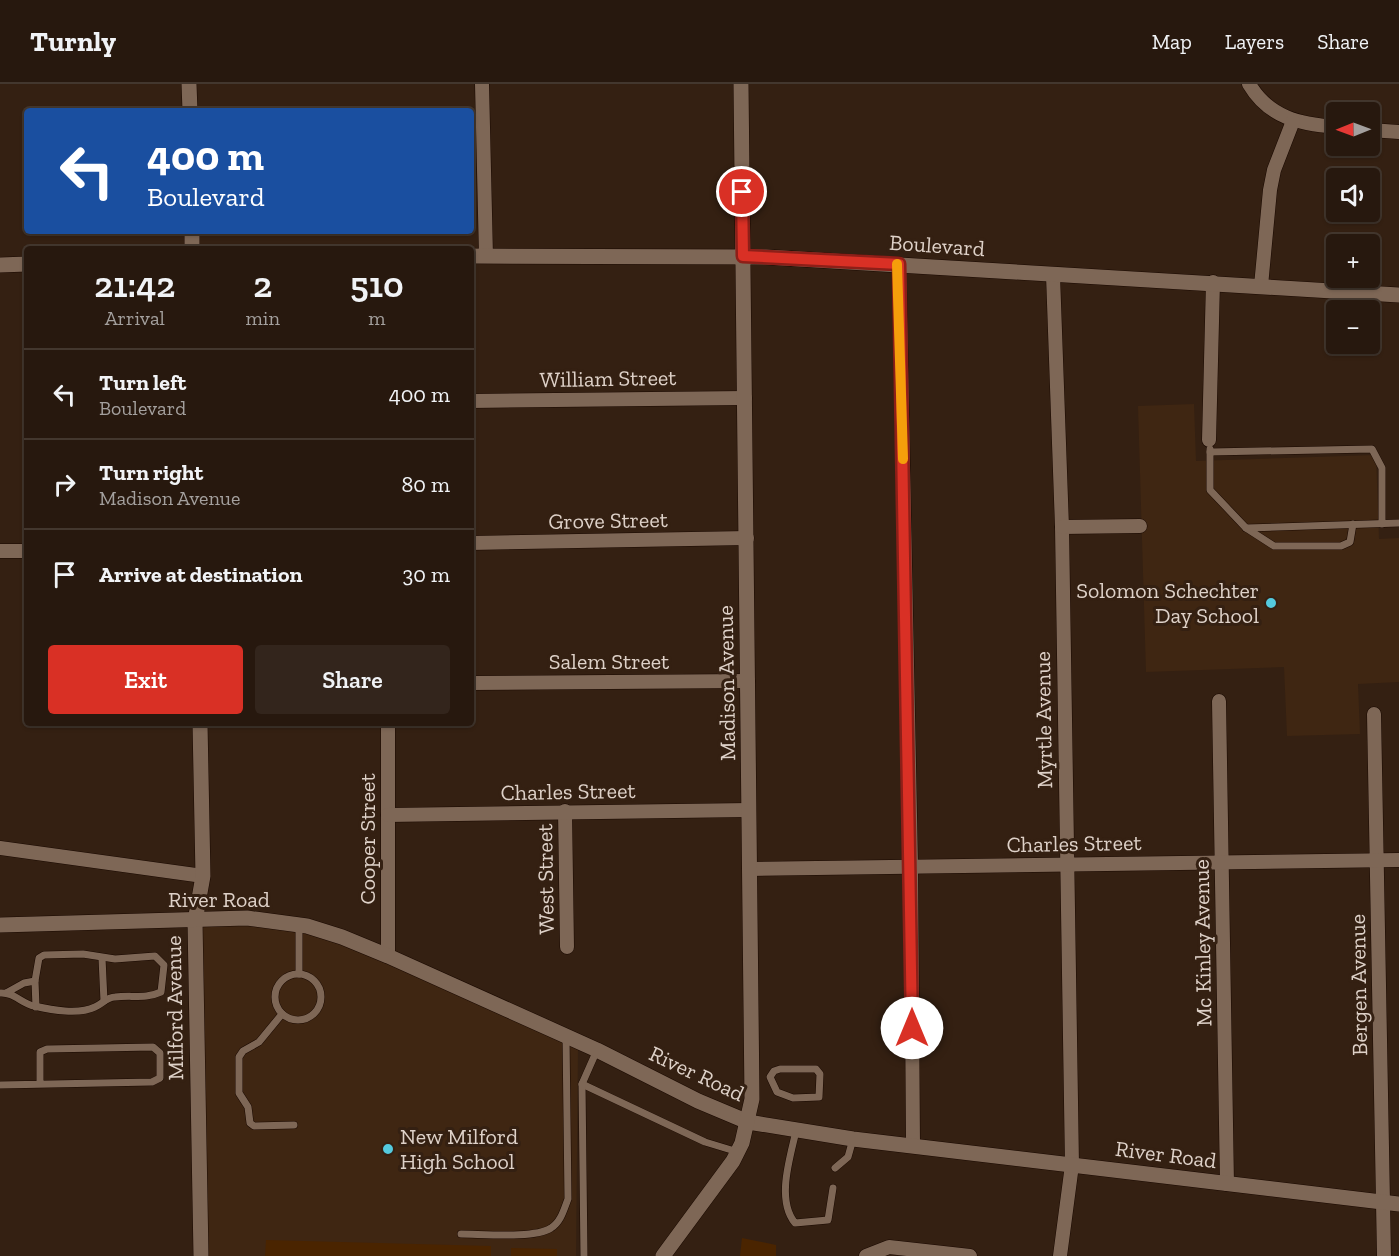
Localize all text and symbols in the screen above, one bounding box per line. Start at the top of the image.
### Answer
text: Turnly [30,25,116,58]
text: Map [1152,29,1192,54]
text: Layers [1225,29,1284,54]
text: Share [1317,29,1369,54]
north arrow [1326,102,1380,156]
map controls [1326,102,1380,354]
text: 400 m [147,130,264,181]
icon: left [48,132,126,210]
pin [716,166,767,217]
button: sound [1326,168,1380,222]
icon: arrive [725,175,758,208]
text: Boulevard [147,181,265,213]
street label: Boulevard [888,229,986,262]
button: + [1326,234,1380,288]
text: 21:42 [94,263,175,306]
text: 2 [253,263,272,306]
text: 510 [350,263,404,306]
button: − [1326,300,1380,354]
text: Arrival [105,306,165,330]
text: min [246,306,280,330]
text: m [368,306,386,330]
street label: William Street [539,364,677,393]
text: Turn left [99,369,186,396]
icon: left [48,378,81,411]
text: 400 m [389,381,450,408]
text: Boulevard [99,396,186,420]
text: Turn right [99,459,203,486]
icon: right [48,468,81,501]
text: 80 m [402,471,450,498]
text: Madison Avenue [99,486,240,510]
street label: Grove Street [548,506,669,535]
icon: arrive [48,558,81,591]
text: Arrive at destination [99,561,302,588]
text: 30 m [403,561,450,588]
place label: Solomon Schechter Day School [1076,577,1259,629]
marker: Solomon Schechter Day School [1264,596,1278,610]
street label: Madison Avenue [712,605,741,761]
button: Exit [48,645,243,714]
button: Share [255,645,450,714]
street label: Salem Street [549,648,670,675]
street label: Myrtle Avenue [1029,651,1058,789]
street label: Cooper Street [354,773,381,905]
street label: Charles Street [500,777,637,806]
street label: West Street [531,823,560,935]
street label: Charles Street [1006,829,1143,858]
street label: Mc Kinley Avenue [1188,859,1217,1027]
street label: River Road [168,886,270,913]
street label: Bergen Avenue [1344,914,1373,1056]
street label: Milford Avenue [160,935,189,1081]
position arrow [880,996,944,1060]
street label: River Road [645,1040,749,1107]
place label: New Milford High School [400,1123,518,1175]
street label: River Road [1114,1135,1218,1174]
marker: New Milford High School [381,1142,395,1156]

